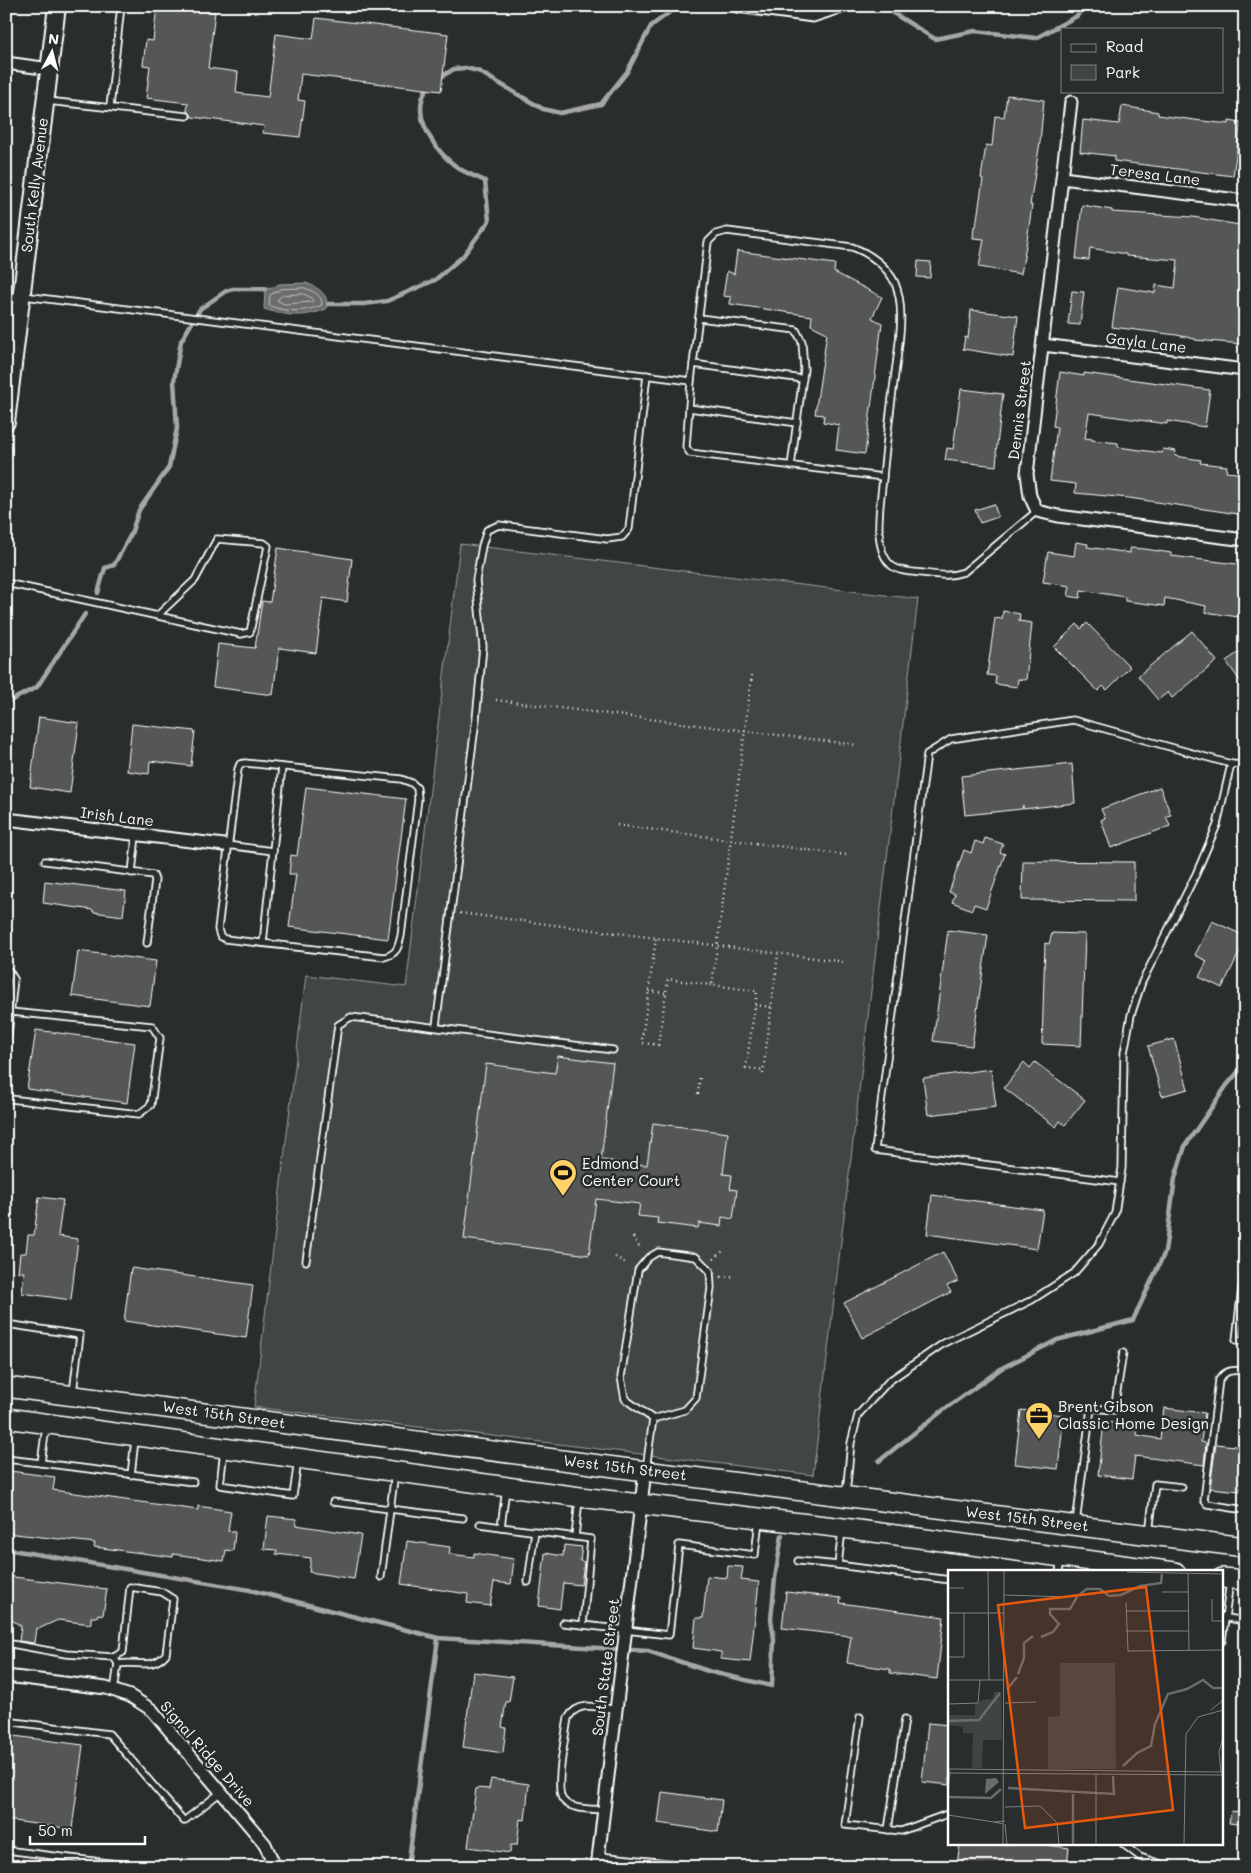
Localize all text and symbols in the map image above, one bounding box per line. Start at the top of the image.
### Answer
north arrow [28,28,78,78]
legend [1061,28,1224,92]
text: N [47,29,60,49]
text: Road [1106,36,1143,56]
text: Park [1106,62,1140,82]
street label: South Kelly Avenue [16,116,52,254]
street label: Teresa Lane [1109,159,1201,189]
street label: Gayla Lane [1105,327,1188,357]
street label: Dennis Street [1003,359,1035,461]
street label: Irish Lane [79,802,155,830]
place label: Edmond Center Court [582,1153,680,1190]
sports icon: Edmond Center Court [548,1158,578,1197]
street label: West 15th Street [161,1395,287,1433]
place label: Brent Gibson Classic Home Design [1058,1396,1209,1433]
office icon: Brent Gibson Classic Home Design [1024,1401,1054,1440]
street label: West 15th Street [562,1450,688,1485]
street label: West 15th Street [964,1501,1090,1536]
inset map [948,1570,1224,1846]
street label: South State Street [587,1597,623,1737]
street label: Signal Ridge Drive [156,1696,259,1811]
scale bar [30,1813,145,1845]
text: 50 m [38,1820,73,1840]

